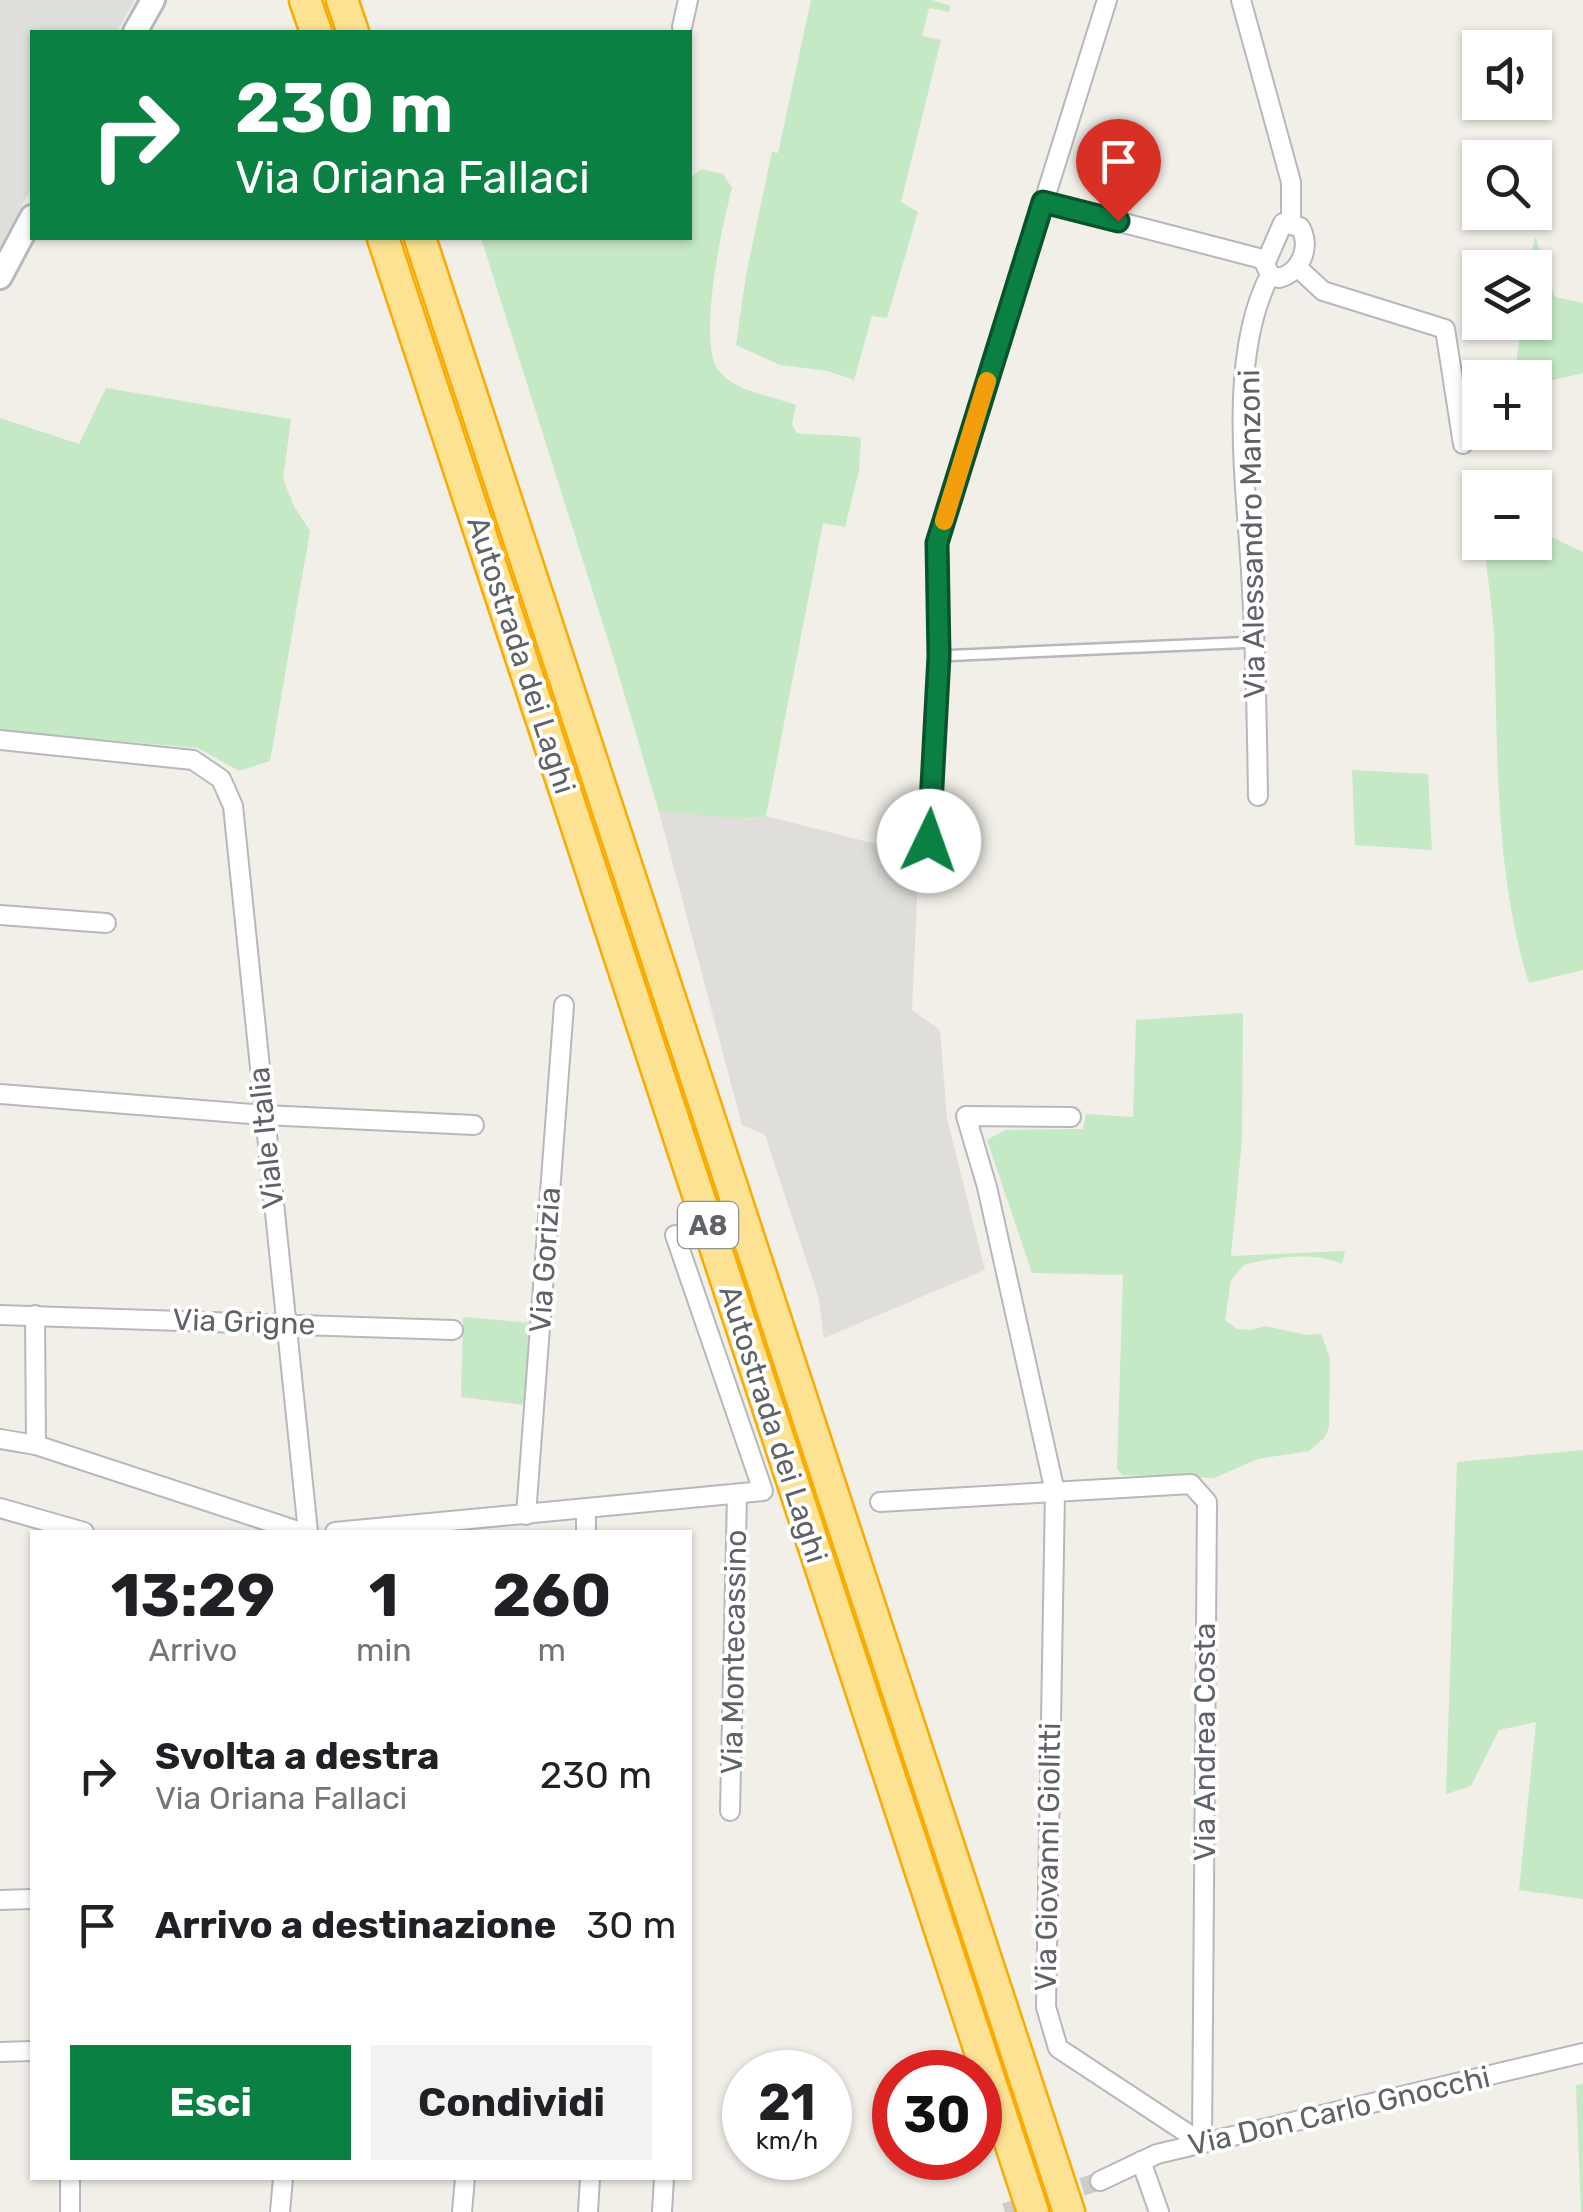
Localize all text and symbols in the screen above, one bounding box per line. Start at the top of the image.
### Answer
map controls [1462,30,1552,560]
button: sound [1462,30,1552,120]
text: 230 m [235,67,453,150]
icon: right [70,70,200,200]
pin [1076,119,1161,222]
icon: arrive [1091,134,1146,189]
button: search [1462,140,1552,230]
text: Via Oriana Fallaci [235,151,590,204]
button: layers [1462,250,1552,340]
button: + [1462,360,1552,450]
street label: Via Alessandro Manzoni [1231,369,1273,699]
button: − [1462,470,1552,560]
street label: Autostrada dei Laghi [459,512,583,798]
position arrow [877,789,981,893]
street label: Viale Italia [241,1065,291,1211]
street label: Via Gorizia [522,1186,568,1334]
road number: A8 [678,1202,738,1248]
street label: Autostrada dei Laghi [711,1281,835,1567]
street label: Via Grigne [172,1302,316,1342]
street label: Via Montecassino [714,1529,754,1775]
text: 13:29 [111,1560,275,1631]
text: 1 [369,1560,399,1631]
text: 260 [492,1560,611,1631]
street label: Via Andrea Costa [1187,1623,1223,1861]
text: Arrivo [148,1631,237,1669]
text: min [356,1631,412,1669]
text: m [538,1631,566,1669]
street label: Via Giovanni Giolitti [1028,1722,1068,1992]
text: Svolta a destra [155,1733,439,1779]
icon: right [70,1748,125,1803]
text: 230 m [540,1752,652,1798]
text: Via Oriana Fallaci [155,1779,407,1817]
icon: arrive [70,1898,125,1953]
text: Arrivo a destinazione [155,1902,556,1948]
text: 30 m [586,1902,676,1948]
button: Esci [70,2045,351,2160]
button: Condividi [371,2045,652,2160]
speed limit sign: 30 [872,2050,1002,2180]
street label: Via Don Carlo Gnocchi [1185,2059,1493,2163]
text: 21 [758,2073,816,2133]
text: km/h [756,2126,818,2155]

